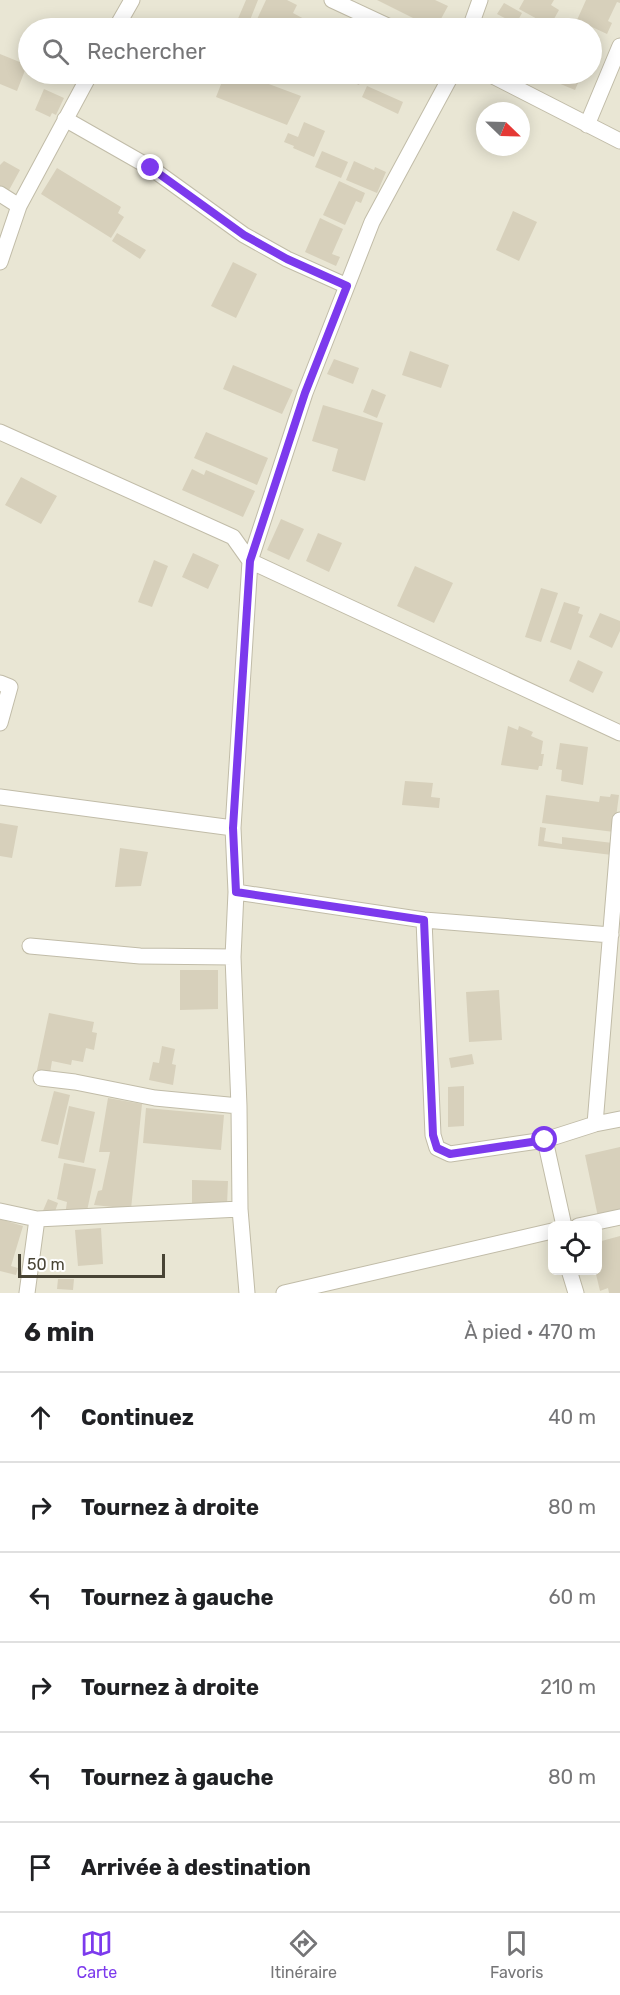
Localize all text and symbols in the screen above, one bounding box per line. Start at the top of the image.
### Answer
search box [18,18,602,84]
icon: search [39,35,72,68]
text: Rechercher [87,38,206,65]
north arrow [476,102,530,156]
route end [137,154,163,180]
route start [531,1126,557,1152]
map controls [548,1221,602,1275]
button: locate [548,1221,602,1275]
scale bar [18,1251,165,1278]
text: 50 m [27,1255,65,1274]
text: 6 min [24,1317,94,1348]
text: À pied · 470 m [464,1320,596,1344]
icon: ahead [24,1401,57,1434]
text: Continuez [81,1404,194,1431]
text: 40 m [548,1405,596,1429]
icon: right [24,1491,57,1524]
text: Tournez à droite [81,1494,259,1521]
text: 80 m [548,1495,596,1519]
icon: left [24,1581,57,1614]
text: Tournez à gauche [81,1584,274,1611]
text: 60 m [549,1585,596,1609]
icon: right [24,1671,57,1704]
text: Tournez à droite [81,1674,259,1701]
text: 210 m [540,1675,596,1699]
icon: left [24,1761,57,1794]
text: Tournez à gauche [81,1764,274,1791]
text: 80 m [548,1765,596,1789]
icon: arrive [24,1851,57,1884]
text: Arrivée à destination [81,1854,311,1881]
tab: Carte [77,1927,117,1982]
tab: Itinéraire [270,1927,337,1982]
tab: Favoris [490,1927,543,1982]

